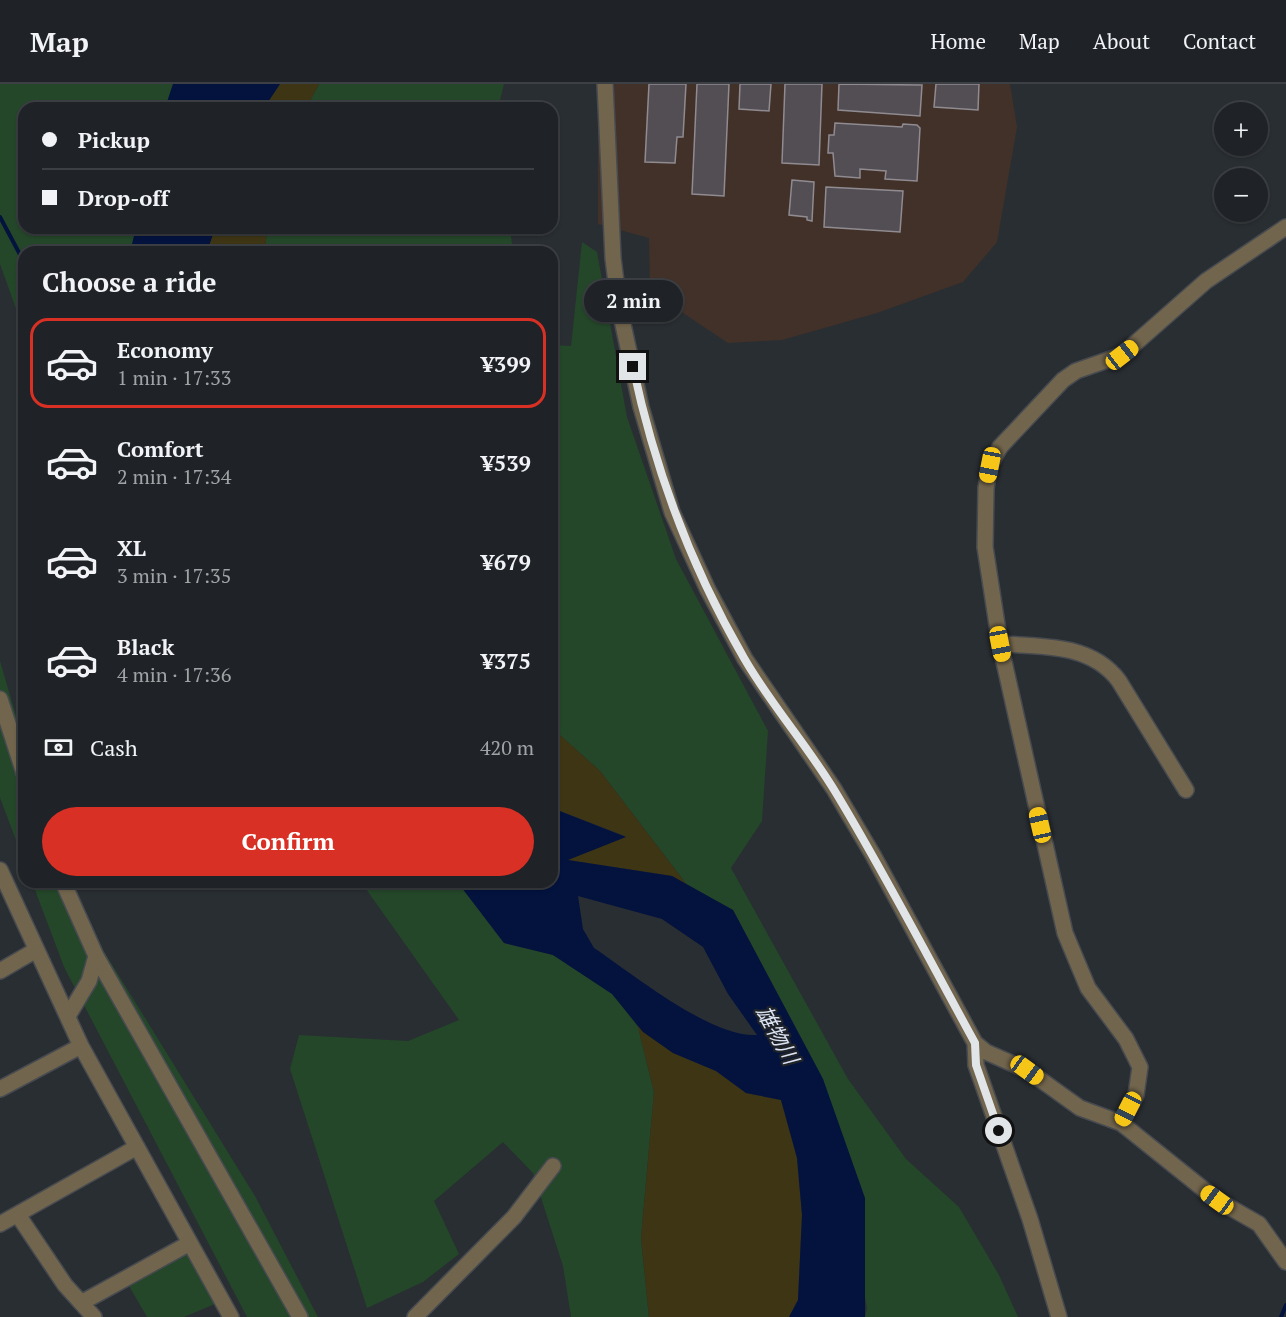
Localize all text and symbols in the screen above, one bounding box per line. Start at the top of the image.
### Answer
text: Map [30,23,89,60]
text: Home [930,27,986,55]
text: Map [1019,27,1060,55]
text: About [1093,27,1150,55]
text: Contact [1183,27,1256,55]
map controls [1214,102,1268,222]
button: + [1214,102,1268,156]
text: Pickup [78,125,150,154]
button: − [1214,168,1268,222]
text: Drop-off [78,183,169,212]
text: Choose a ride [42,264,217,300]
callout: 2 min [584,280,682,322]
text: 2 min [606,287,661,314]
text: Economy [117,335,213,364]
icon: car [45,336,99,390]
car [1102,337,1142,373]
text: ¥399 [481,349,531,378]
route end [619,353,646,380]
text: 1 min · 17:33 [117,364,231,391]
text: Comfort [117,434,203,463]
icon: car [45,435,99,489]
car [978,446,1002,484]
text: ¥539 [481,448,531,477]
text: 2 min · 17:34 [117,463,231,490]
text: XL [117,533,146,562]
icon: car [45,534,99,588]
text: ¥679 [481,547,531,576]
text: 3 min · 17:35 [117,562,231,589]
car [988,625,1012,663]
text: Black [117,632,174,661]
icon: car [45,633,99,687]
text: ¥375 [481,646,531,675]
text: 4 min · 17:36 [117,661,231,688]
icon: cash [42,731,75,764]
text: Cash [90,733,138,762]
text: 420 m [480,734,534,761]
car [1027,805,1053,845]
button: Confirm [42,807,534,876]
water label: 雄物川 [750,1000,806,1071]
car [1007,1052,1047,1088]
car [1112,1089,1144,1129]
route start [985,1117,1012,1144]
car [1197,1182,1237,1218]

